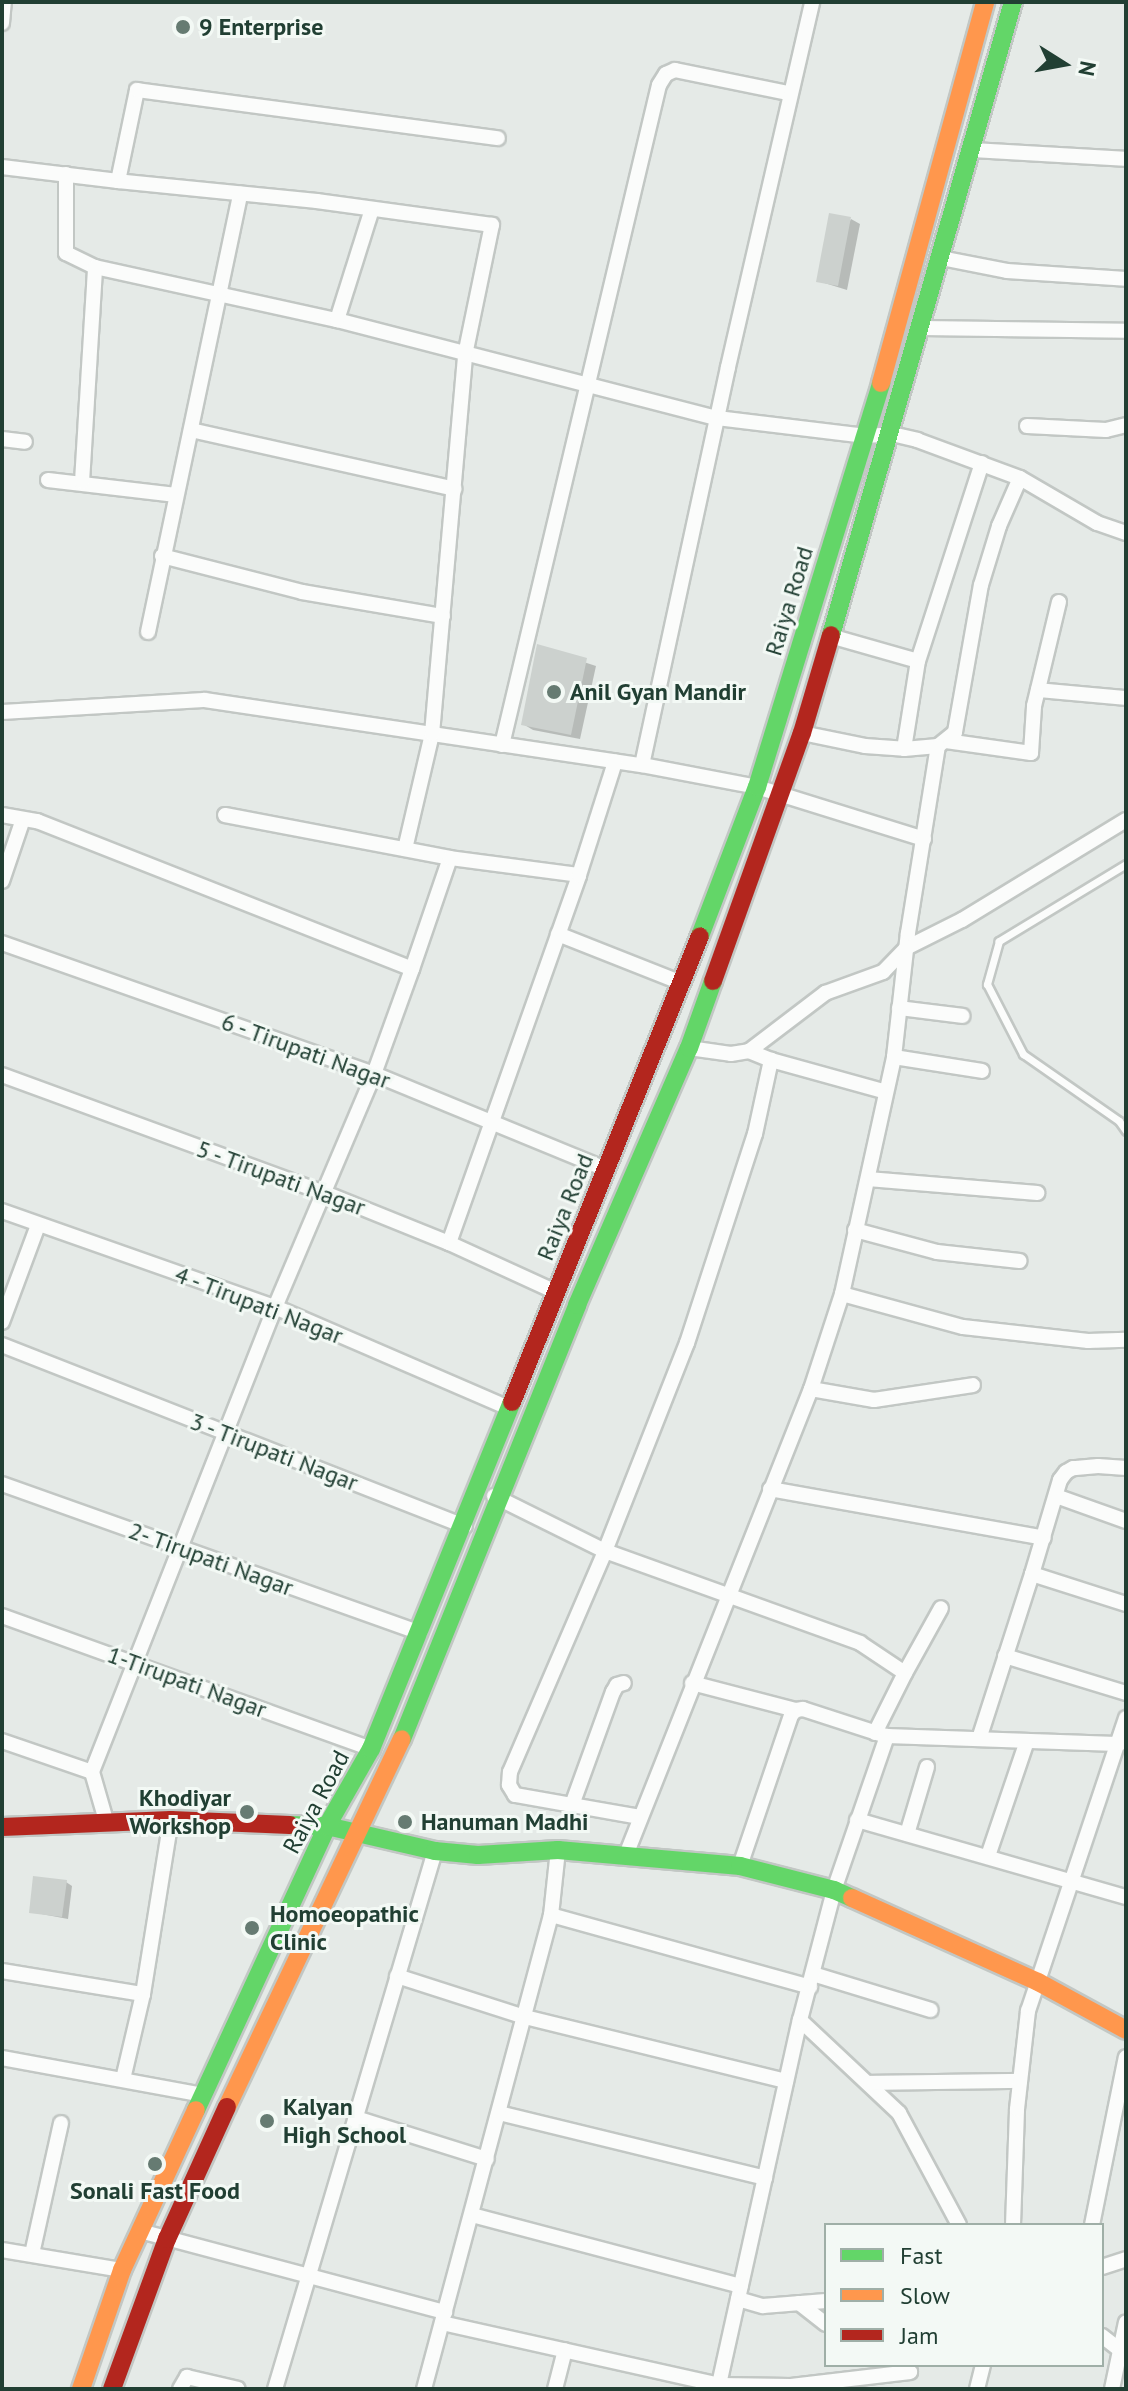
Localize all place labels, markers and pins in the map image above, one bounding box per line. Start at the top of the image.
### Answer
place label: 9 Enterprise [199,13,323,41]
marker: 9 Enterprise [174,18,192,36]
place label: Anil Gyan Mandir [570,678,746,706]
marker: Anil Gyan Mandir [545,683,563,701]
place label: Khodiyar Workshop [129,1784,231,1840]
marker: Khodiyar Workshop [238,1803,256,1821]
place label: Hanuman Madhi [421,1808,588,1836]
marker: Hanuman Madhi [396,1813,414,1831]
place label: Homoeopathic Clinic [270,1900,419,1956]
marker: Homoeopathic Clinic [241,1917,263,1939]
place label: Kalyan High School [283,2093,406,2149]
marker: Kalyan High School [258,2112,276,2130]
marker: Sonali Fast Food [146,2155,164,2173]
place label: Sonali Fast Food [70,2177,240,2205]

